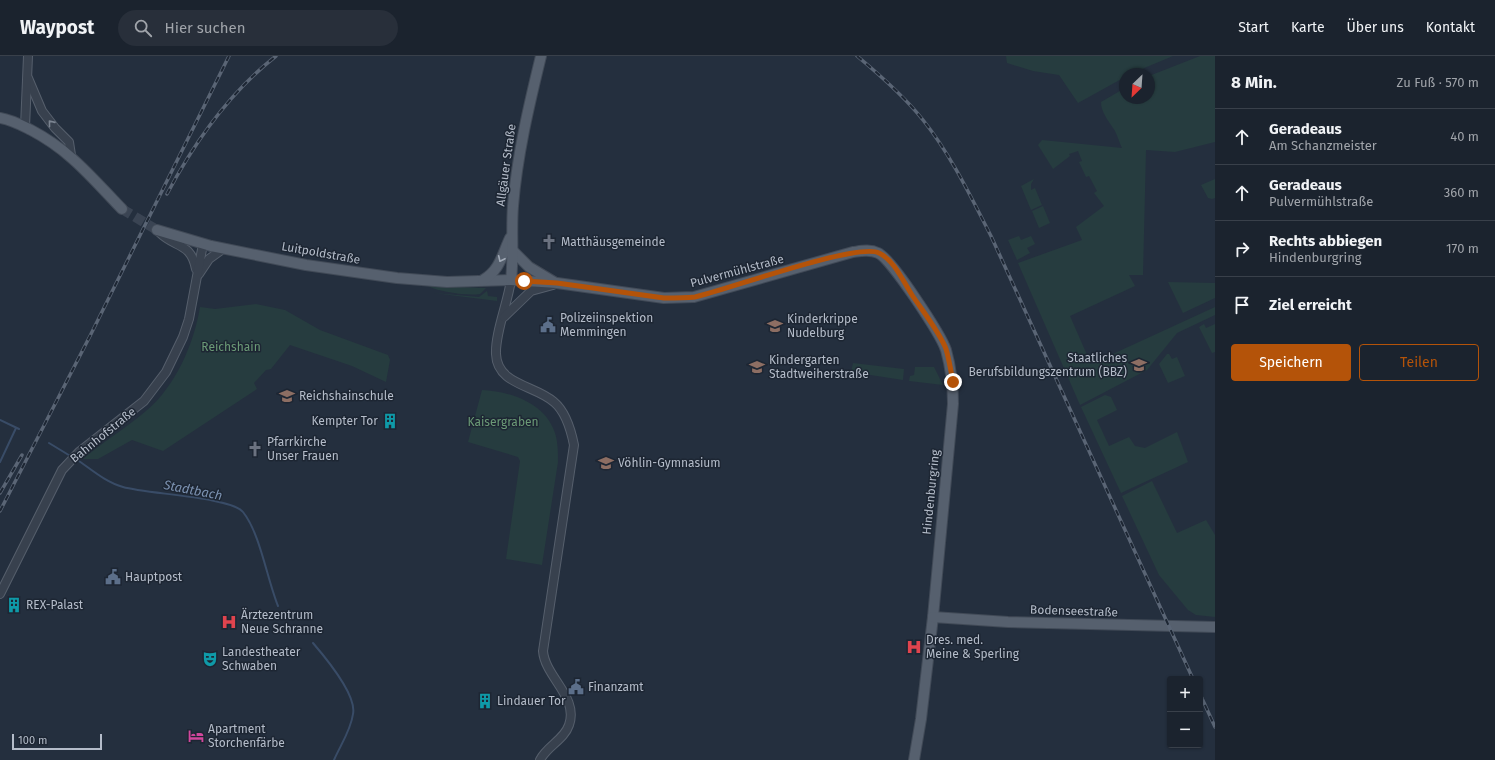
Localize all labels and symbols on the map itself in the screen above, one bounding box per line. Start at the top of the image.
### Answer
north arrow [1119,68,1155,104]
one-way arrow [49,121,56,128]
street label: Allgäuer Straße [493,123,519,207]
church icon: Matthäusgemeinde [540,233,558,251]
place label: Matthäusgemeinde [561,235,665,249]
street label: Luitpoldstraße [281,239,361,267]
street label: Pulvermühlstraße [689,252,785,290]
one-way arrow [498,256,506,263]
route start [515,272,533,290]
place label: Polizeiinspektion Memmingen [560,311,653,339]
place label: Kinderkrippe Nudelburg [787,312,858,340]
public building icon: Polizeiinspektion Memmingen [539,316,557,334]
school or university icon: Kinderkrippe Nudelburg [766,317,784,335]
park label: Reichshain [201,340,261,354]
place label: Staatliches Berufsbildungszentrum (BBZ) [968,351,1127,379]
place label: Kindergarten Stadtweiherstraße [769,353,869,381]
school or university icon: Staatliches Berufsbildungszentrum (BBZ) [1130,356,1148,374]
school or university icon: Kindergarten Stadtweiherstraße [748,358,766,376]
route end [944,373,962,391]
school or university icon: Reichshainschule [278,387,296,405]
place label: Reichshainschule [299,389,394,403]
street label: Bahnhofstraße [67,404,139,466]
building icon: Kempter Tor [381,412,399,430]
place label: Kempter Tor [311,414,378,428]
park label: Kaisergraben [467,415,539,429]
place label: Pfarrkirche Unser Frauen [267,435,339,463]
church icon: Pfarrkirche Unser Frauen [246,440,264,458]
street label: Hindenburgring [920,448,943,535]
school or university icon: Vöhlin-Gymnasium [597,454,615,472]
place label: Vöhlin-Gymnasium [618,456,721,470]
water label: Stadtbach [161,477,224,503]
public building icon: Hauptpost [104,568,122,586]
place label: Hauptpost [125,570,183,584]
building icon: REX-Palast [5,596,23,614]
place label: REX-Palast [26,598,84,612]
street label: Bodenseestraße [1030,602,1118,620]
place label: Ärztezentrum Neue Schranne [241,607,323,636]
hospital icon: Ärztezentrum Neue Schranne [220,613,238,631]
place label: Dres. med. Meine & Sperling [926,633,1020,661]
hospital icon: Dres. med. Meine & Sperling [905,638,923,656]
place label: Landestheater Schwaben [222,645,301,673]
theatre icon: Landestheater Schwaben [201,650,219,668]
public building icon: Finanzamt [567,678,585,696]
place label: Finanzamt [588,680,644,694]
building icon: Lindauer Tor [476,692,494,710]
place label: Lindauer Tor [497,694,566,708]
place label: Apartment Storchenfärbe [208,722,285,750]
hotel icon: Apartment Storchenfärbe [187,727,205,745]
scale bar [12,732,102,751]

